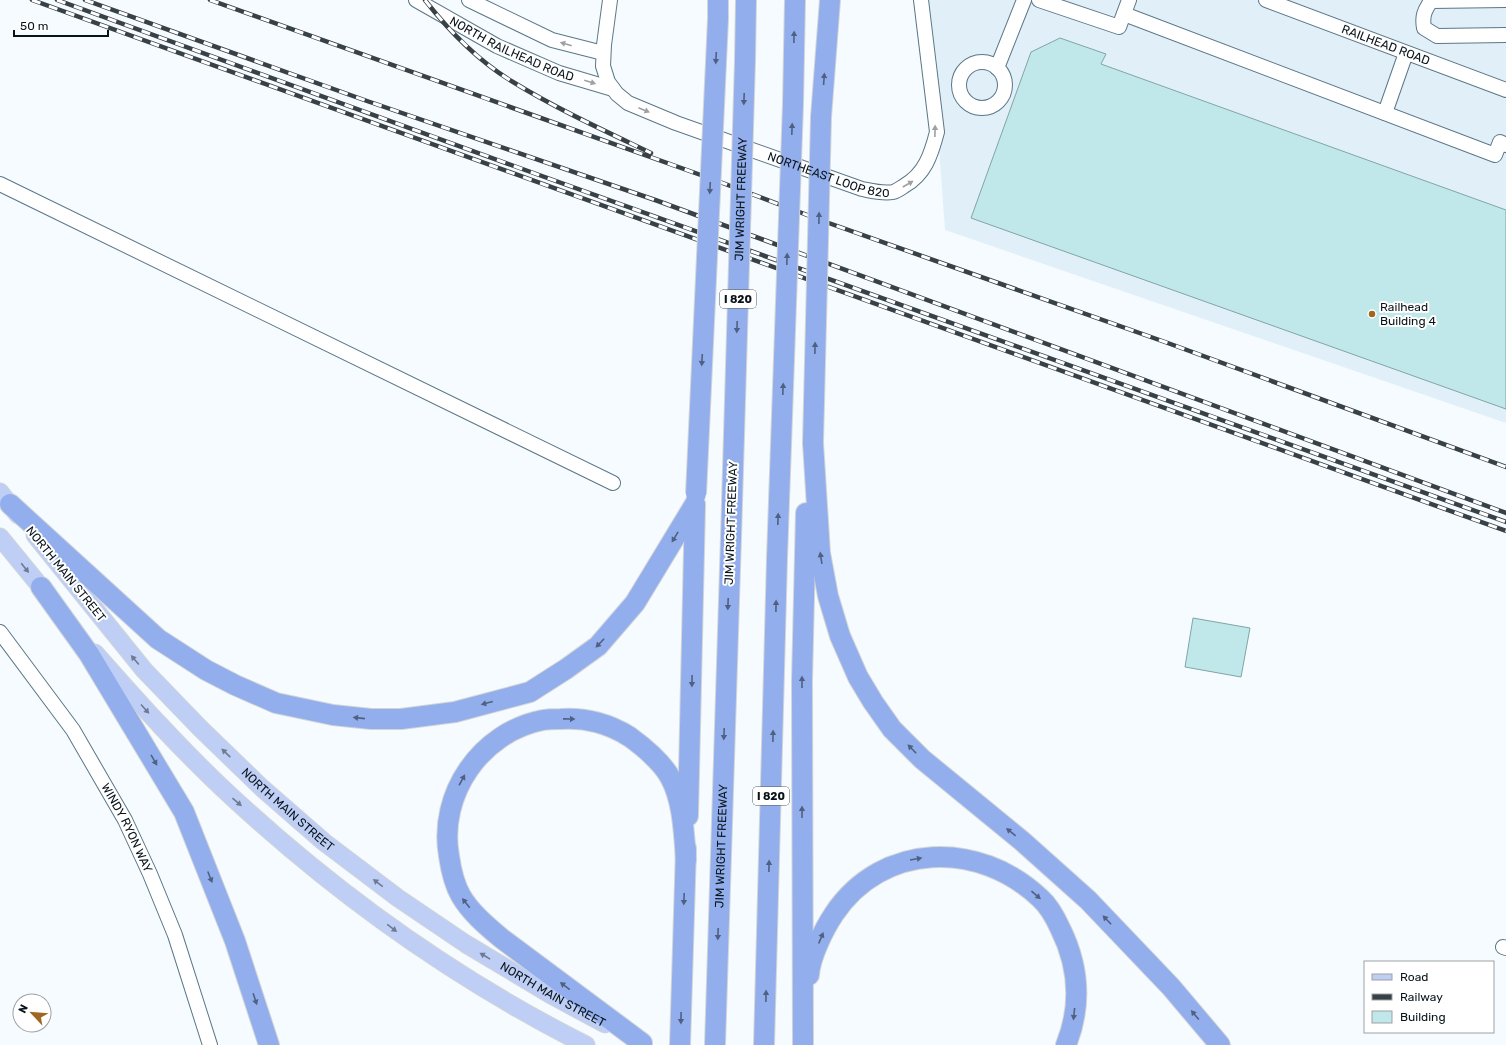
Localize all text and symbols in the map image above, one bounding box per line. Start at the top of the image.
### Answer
scale bar [14,12,108,38]
street label: NORTH RAILHEAD ROAD [447,14,576,84]
text: 50 m [20,19,48,33]
street label: RAILHEAD ROAD [1340,22,1432,68]
one-way arrow [791,30,797,43]
one-way arrow [559,41,571,47]
one-way arrow [713,52,719,65]
one-way arrow [820,73,827,85]
one-way arrow [584,79,596,85]
one-way arrow [741,93,747,106]
one-way arrow [639,107,650,113]
one-way arrow [789,122,795,135]
one-way arrow [932,125,939,137]
street label: JIM WRIGHT FREEWAY [732,137,750,261]
street label: NORTHEAST LOOP 820 [766,149,890,200]
one-way arrow [902,180,914,187]
one-way arrow [707,182,713,195]
one-way arrow [815,212,822,224]
one-way arrow [784,253,791,265]
road number: I 820 [720,290,756,308]
place label: Railhead Building 4 [1380,300,1436,328]
marker: Railhead Building 4 [1367,309,1377,319]
one-way arrow [734,321,740,334]
one-way arrow [812,342,819,354]
one-way arrow [699,354,706,366]
one-way arrow [779,383,786,395]
street label: JIM WRIGHT FREEWAY [722,461,740,585]
one-way arrow [775,512,781,525]
street label: NORTH MAIN STREET [23,524,109,624]
one-way arrow [671,531,678,543]
one-way arrow [818,552,824,564]
one-way arrow [20,562,29,573]
one-way arrow [725,598,732,610]
one-way arrow [772,600,779,612]
one-way arrow [595,638,605,648]
one-way arrow [131,654,140,665]
one-way arrow [689,675,695,688]
one-way arrow [799,675,805,688]
one-way arrow [481,700,493,706]
one-way arrow [140,705,149,714]
one-way arrow [353,715,365,721]
one-way arrow [563,716,576,722]
one-way arrow [721,728,727,741]
one-way arrow [769,730,776,742]
one-way arrow [907,744,916,754]
one-way arrow [221,748,231,758]
one-way arrow [150,754,157,766]
street label: NORTH MAIN STREET [239,765,337,854]
one-way arrow [458,774,465,785]
street label: WINDY RYON WAY [98,781,155,875]
street label: JIM WRIGHT FREEWAY [712,784,730,908]
road number: I 820 [753,787,789,805]
one-way arrow [231,797,242,806]
one-way arrow [799,805,805,818]
one-way arrow [1006,828,1017,836]
one-way arrow [910,856,923,862]
one-way arrow [766,859,772,872]
one-way arrow [208,872,214,884]
one-way arrow [373,879,383,887]
one-way arrow [1031,890,1042,899]
one-way arrow [681,893,688,905]
one-way arrow [462,897,470,908]
one-way arrow [1102,915,1112,925]
one-way arrow [386,924,397,932]
one-way arrow [715,928,721,941]
one-way arrow [818,932,824,944]
one-way arrow [479,952,491,959]
street label: NORTH MAIN STREET [498,959,608,1030]
legend [1364,961,1494,1033]
text: Road [1400,970,1428,984]
one-way arrow [560,982,571,990]
one-way arrow [763,989,769,1002]
text: Railway [1400,990,1443,1004]
north arrow [12,993,52,1033]
one-way arrow [252,994,258,1006]
text: N [16,1002,31,1015]
one-way arrow [1071,1008,1078,1020]
one-way arrow [1191,1010,1200,1021]
text: Building [1400,1010,1446,1024]
one-way arrow [678,1012,684,1025]

